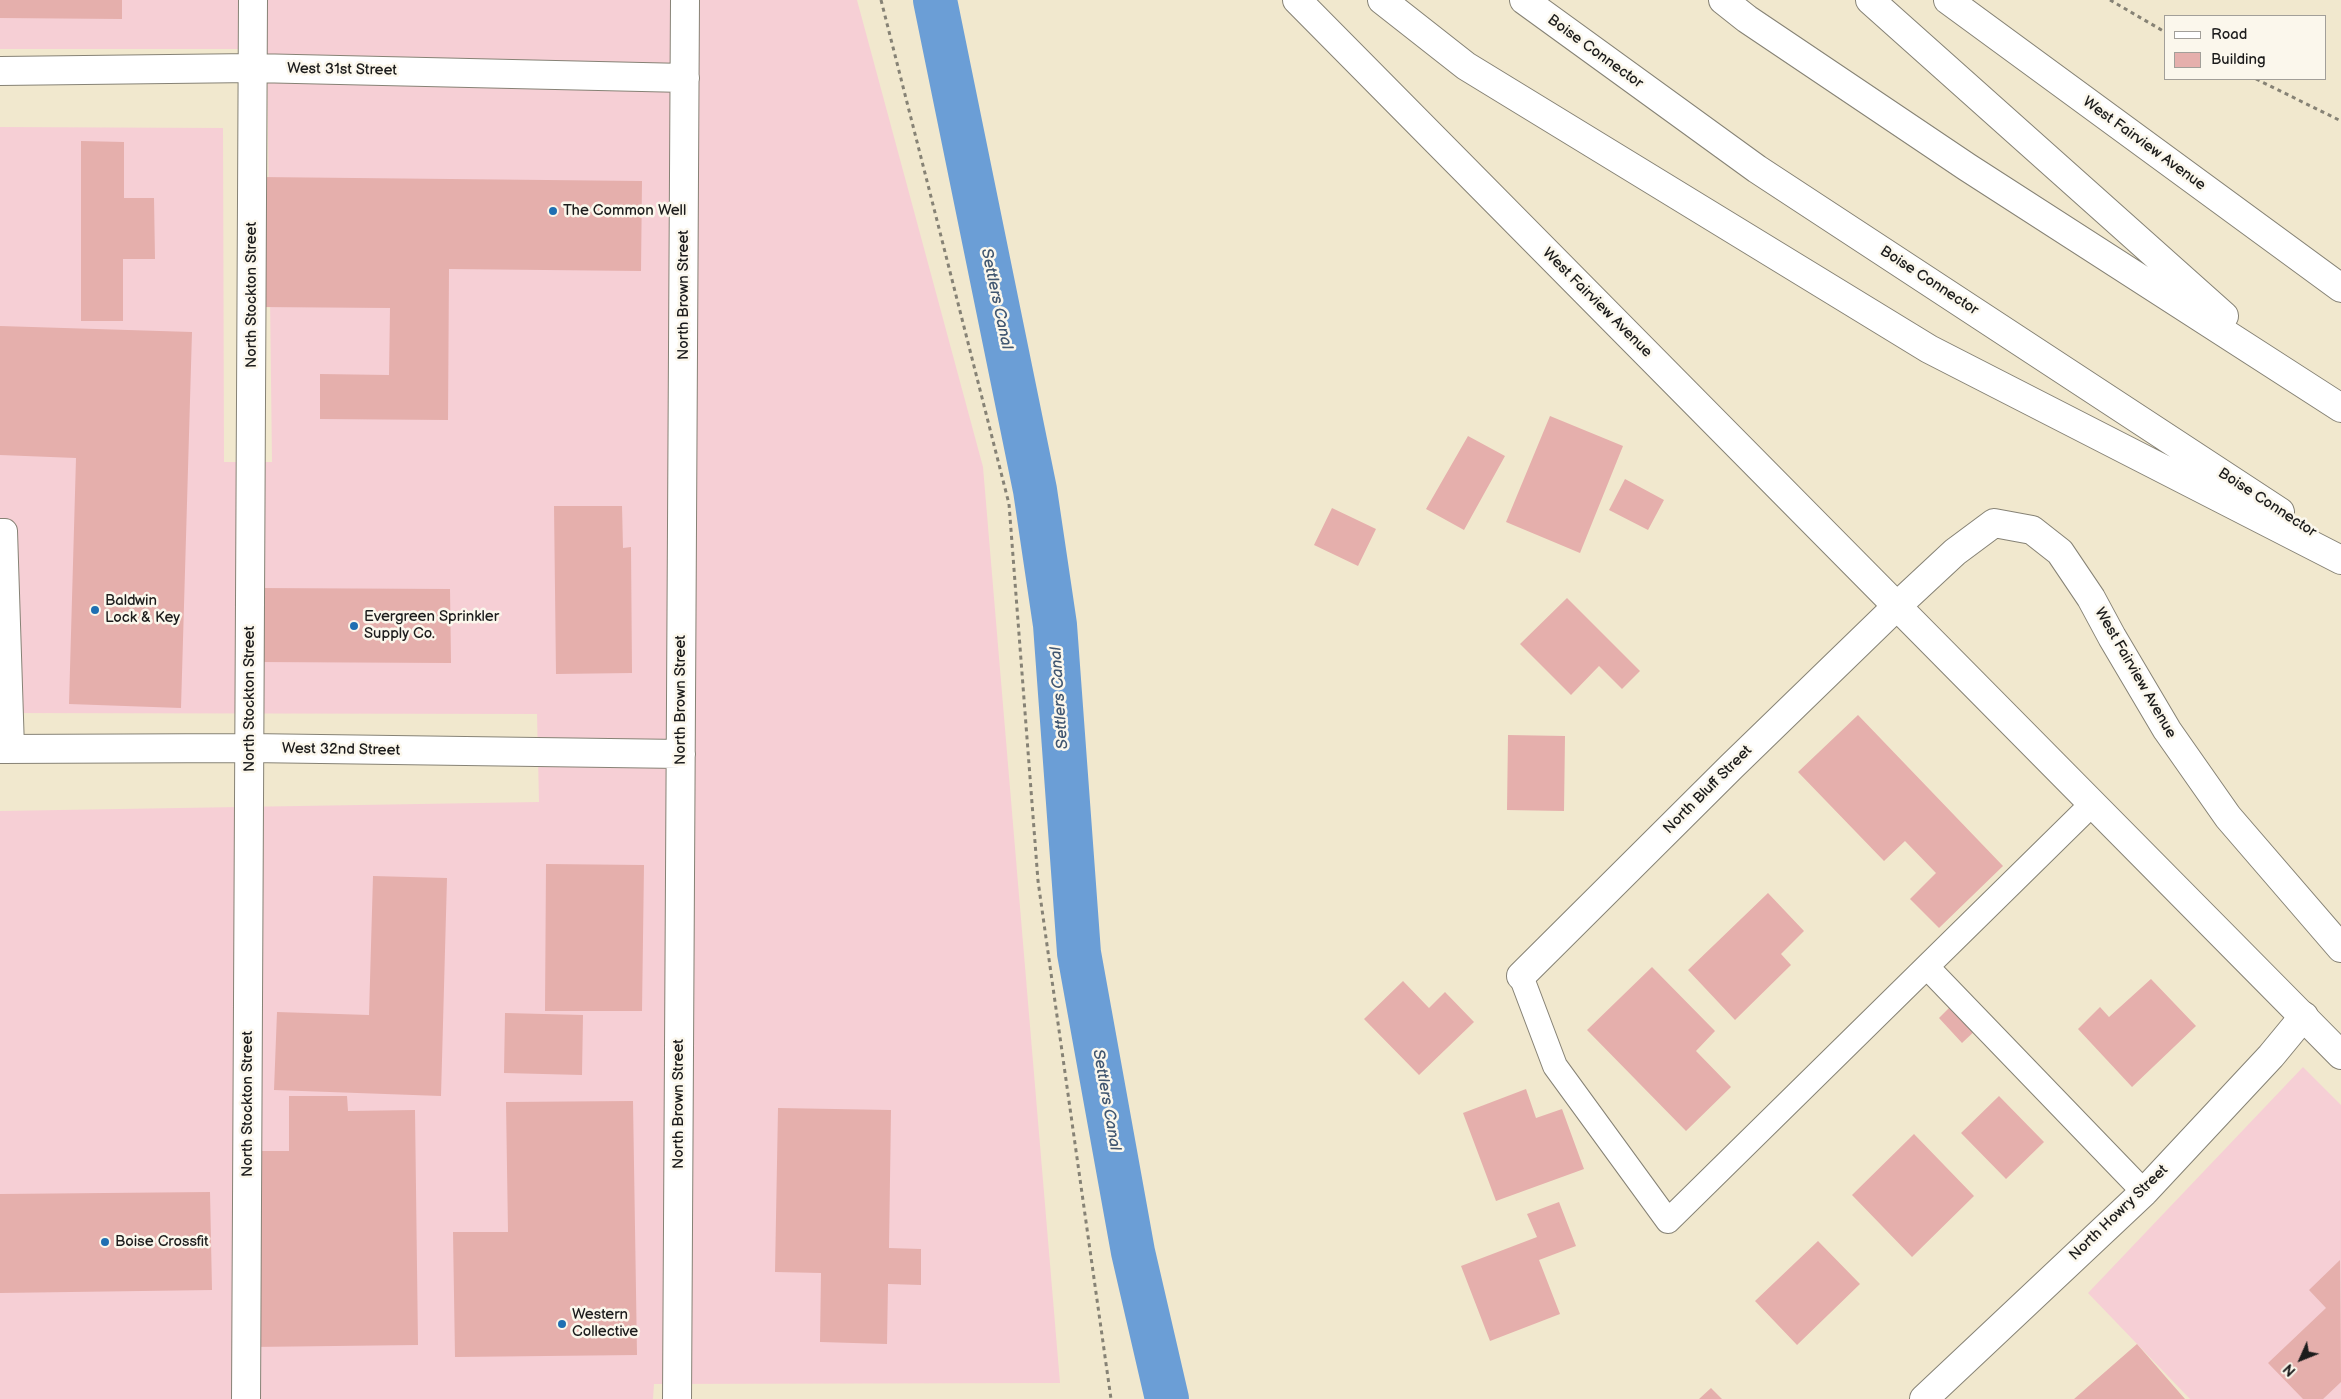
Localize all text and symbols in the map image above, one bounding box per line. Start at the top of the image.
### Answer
street label: Boise Connector [1544,11,1646,93]
legend [2164,15,2326,80]
text: Road [2211,25,2247,44]
text: Building [2211,50,2266,69]
street label: West 31st Street [287,60,397,80]
street label: West Fairview Avenue [2079,93,2209,195]
place label: The Common Well [563,202,686,220]
marker: The Common Well [547,205,559,217]
street label: North Stockton Street [243,222,261,368]
street label: North Brown Street [675,230,693,360]
street label: Boise Connector [1876,242,1982,320]
street label: West Fairview Avenue [1538,244,1656,362]
water label: Settlers Canal [976,247,1016,351]
street label: Boise Connector [2214,464,2320,542]
place label: Baldwin Lock & Key [105,592,180,627]
marker: Baldwin Lock & Key [89,604,101,616]
street label: West Fairview Avenue [2090,605,2180,741]
place label: Evergreen Sprinkler Supply Co. [364,608,499,643]
marker: Evergreen Sprinkler Supply Co. [348,620,360,632]
street label: North Stockton Street [241,626,259,772]
street label: North Brown Street [672,635,690,765]
water label: Settlers Canal [1047,646,1073,750]
street label: West 32nd Street [282,740,400,760]
street label: North Bluff Street [1660,742,1756,838]
street label: North Stockton Street [239,1031,257,1177]
street label: North Brown Street [670,1039,688,1169]
water label: Settlers Canal [1088,1048,1124,1152]
street label: North Howry Street [2066,1161,2172,1265]
place label: Boise Crossfit [115,1233,209,1251]
marker: Boise Crossfit [99,1236,111,1248]
place label: Western Collective [572,1306,638,1341]
marker: Western Collective [556,1318,568,1330]
north arrow [2276,1334,2326,1384]
text: N [2280,1360,2300,1379]

